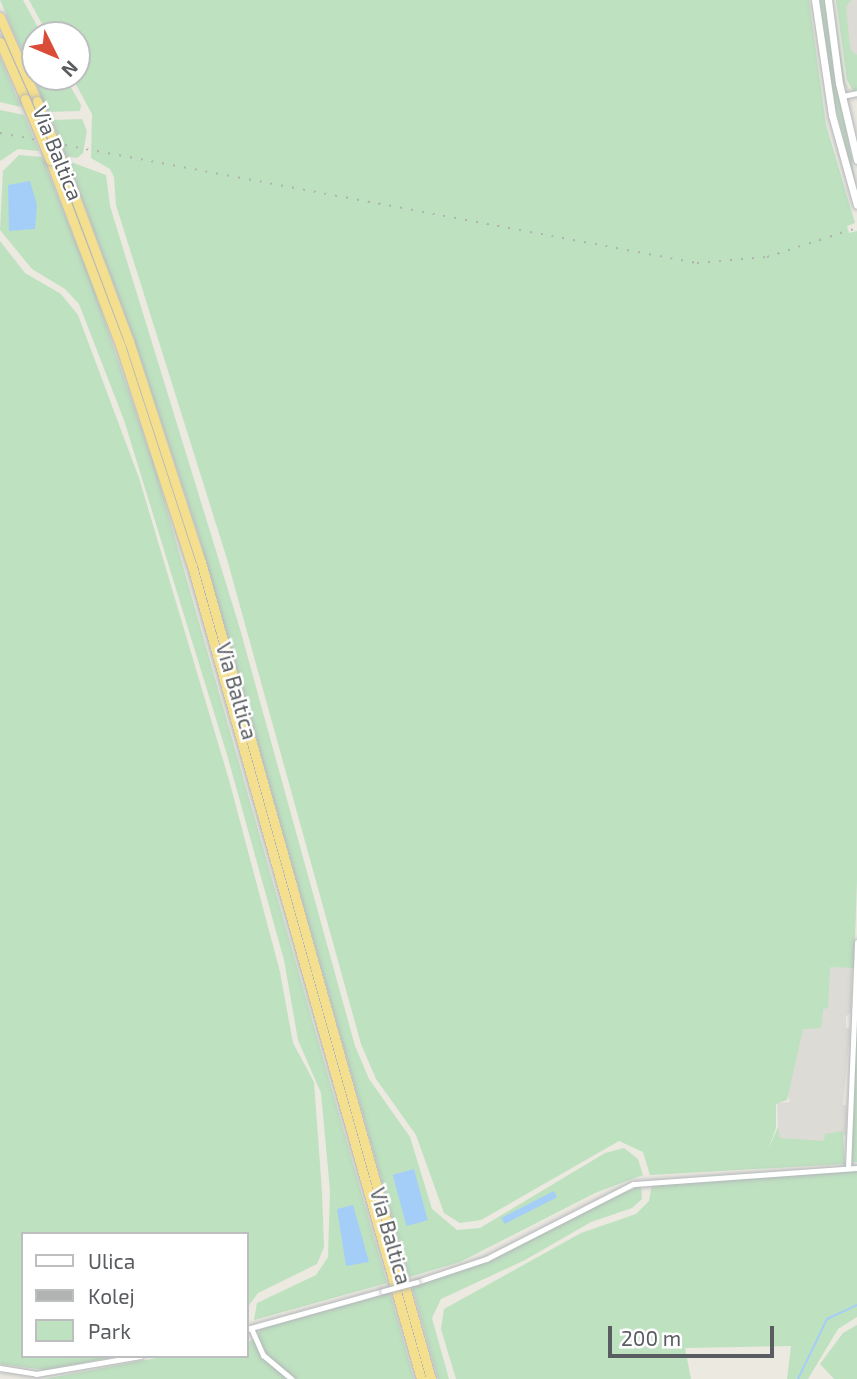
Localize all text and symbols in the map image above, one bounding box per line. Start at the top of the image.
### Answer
north arrow [21,21,91,91]
text: N [57,56,83,82]
street label: Via Baltica [28,102,88,204]
street label: Via Baltica [211,640,263,742]
street label: Via Baltica [365,1185,417,1287]
legend [21,1232,248,1358]
text: Ulica [88,1248,135,1273]
text: Kolej [88,1283,135,1308]
scale bar [612,1312,778,1356]
text: Park [88,1318,131,1343]
text: 200 m [621,1325,681,1350]

